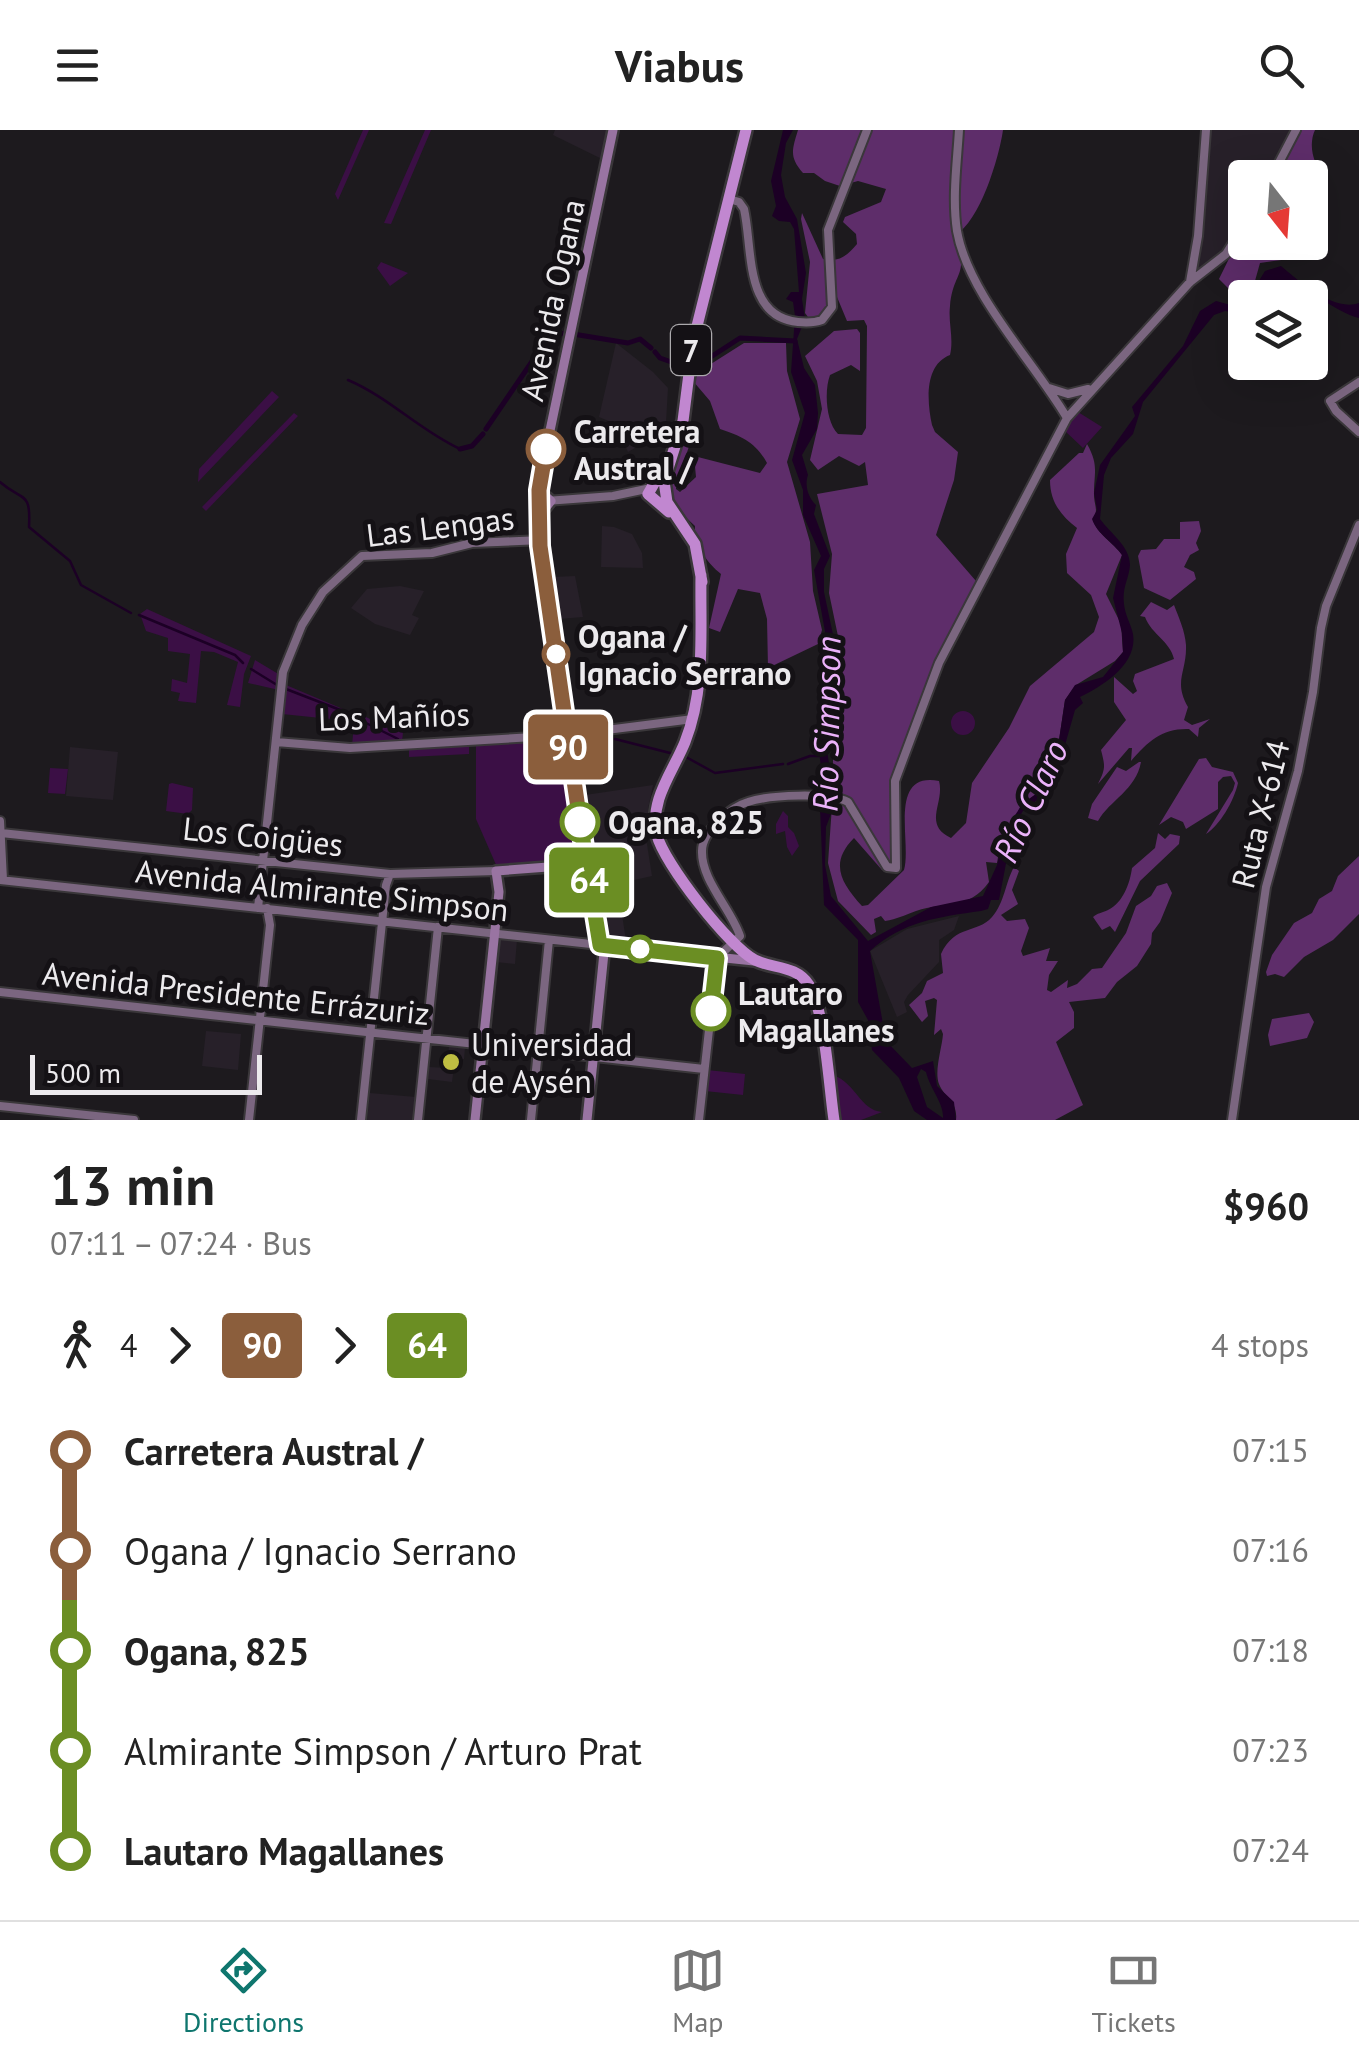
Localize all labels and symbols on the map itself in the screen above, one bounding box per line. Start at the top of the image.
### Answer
north arrow [1228,160,1328,260]
street label: Avenida Ogana [510,195,594,405]
road number: 7 [671,325,711,375]
place label: Carretera Austral / [574,410,701,489]
marker: Carretera Austral / [527,430,565,468]
street label: Las Lengas [364,496,516,556]
place label: Ogana / Ignacio Serrano [578,615,792,694]
water label: Río Simpson [801,636,851,812]
marker: Ogana / Ignacio Serrano [543,641,569,667]
street label: Los Mañíos [317,692,471,740]
line badge: 90 [523,714,613,780]
water label: Río Claro [982,733,1078,869]
street label: Ruta X-614 [1221,735,1299,893]
place label: Ogana, 825 [608,801,764,843]
marker: Ogana, 825 [561,803,599,841]
street label: Los Coigües [181,807,345,865]
line badge: 64 [544,848,634,912]
street label: Avenida Almirante Simpson [133,850,511,930]
unlabelled marker [627,936,653,962]
street label: Avenida Presidente Errázuriz [40,952,432,1034]
place label: Lautaro Magallanes [738,972,894,1051]
marker: Lautaro Magallanes [692,992,730,1030]
place label: Universidad de Aysén [471,1023,633,1102]
scale bar [30,1050,262,1094]
marker: Universidad de Aysén [440,1051,462,1073]

